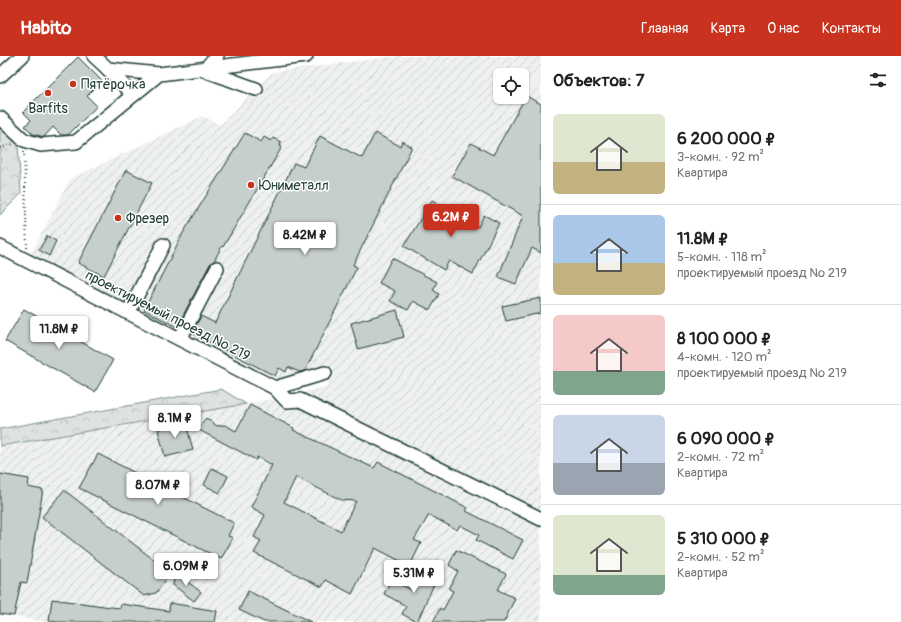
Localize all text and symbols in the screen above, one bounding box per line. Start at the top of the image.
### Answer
text: Habito [20,16,71,40]
text: Главная [641,20,688,37]
text: Карта [710,20,745,37]
text: О нас [767,20,800,37]
text: Контакты [822,20,881,37]
map controls [493,68,529,104]
button: locate [493,68,529,104]
icon: filters [867,69,889,91]
text: Объектов: 7 [553,70,644,91]
place label: Пятёрочка [81,76,145,93]
marker: Пятёрочка [68,79,78,89]
marker: Barfits [43,88,53,98]
place label: Barfits [28,100,68,117]
text: 6 200 000 ₽ [677,128,776,149]
icon: home [585,130,633,178]
text: 3-комн. · 92 m² [677,149,764,165]
text: Квартира [677,165,728,181]
place label: Юниметалл [259,177,329,194]
marker: Юниметалл [246,180,256,190]
pin: 6.2M ₽ [418,204,484,238]
text: 6.2M ₽ [432,209,470,225]
place label: Фрезер [126,210,170,227]
marker: Фрезер [113,213,123,223]
pin: 8.42M ₽ [268,222,342,256]
text: 8.42M ₽ [283,227,327,243]
text: 11.8M ₽ [677,228,729,249]
icon: home [585,231,633,279]
text: 5-комн. · 118 m² [677,249,767,265]
text: проектируемый проезд № 219 [677,265,847,281]
street label: проектируемый проезд № 219 [82,266,253,365]
pin: 11.8M ₽ [22,316,96,350]
text: 11.8M ₽ [39,321,79,337]
text: 8 100 000 ₽ [677,328,772,349]
icon: home [585,331,633,379]
text: 4-комн. · 120 m² [677,349,772,365]
text: проектируемый проезд № 219 [677,365,847,381]
pin: 8.1M ₽ [142,405,208,439]
text: 8.1M ₽ [158,410,192,426]
text: 6 090 000 ₽ [677,428,775,449]
icon: home [585,431,633,479]
text: 2-комн. · 72 m² [677,449,764,465]
text: Квартира [677,465,728,481]
pin: 8.07M ₽ [121,472,195,506]
text: 8.07M ₽ [135,477,181,493]
text: 5 310 000 ₽ [677,528,770,549]
icon: home [585,531,633,579]
text: 2-комн. · 52 m² [677,549,764,565]
pin: 6.09M ₽ [149,553,223,587]
text: 6.09M ₽ [163,558,209,574]
pin: 5.31M ₽ [377,560,451,594]
text: 5.31M ₽ [393,565,435,581]
text: Квартира [677,565,728,581]

